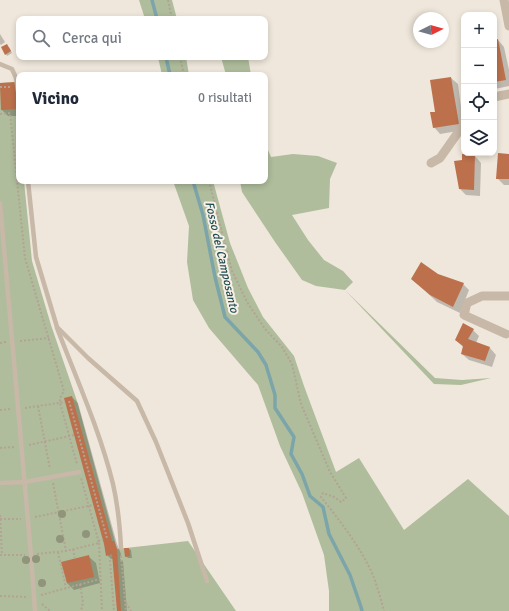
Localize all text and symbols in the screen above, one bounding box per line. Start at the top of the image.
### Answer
north arrow [413,12,449,48]
map controls [461,12,497,156]
button: + [461,12,497,48]
search box [16,16,268,60]
icon: search [30,27,52,49]
text: Cerca qui [62,29,122,47]
button: − [461,48,497,84]
button: locate [461,84,497,120]
text: Vicino [32,88,79,109]
text: 0 risultati [198,90,252,106]
button: layers [461,120,497,156]
water label: Fosso del Camposanto [201,200,242,315]

